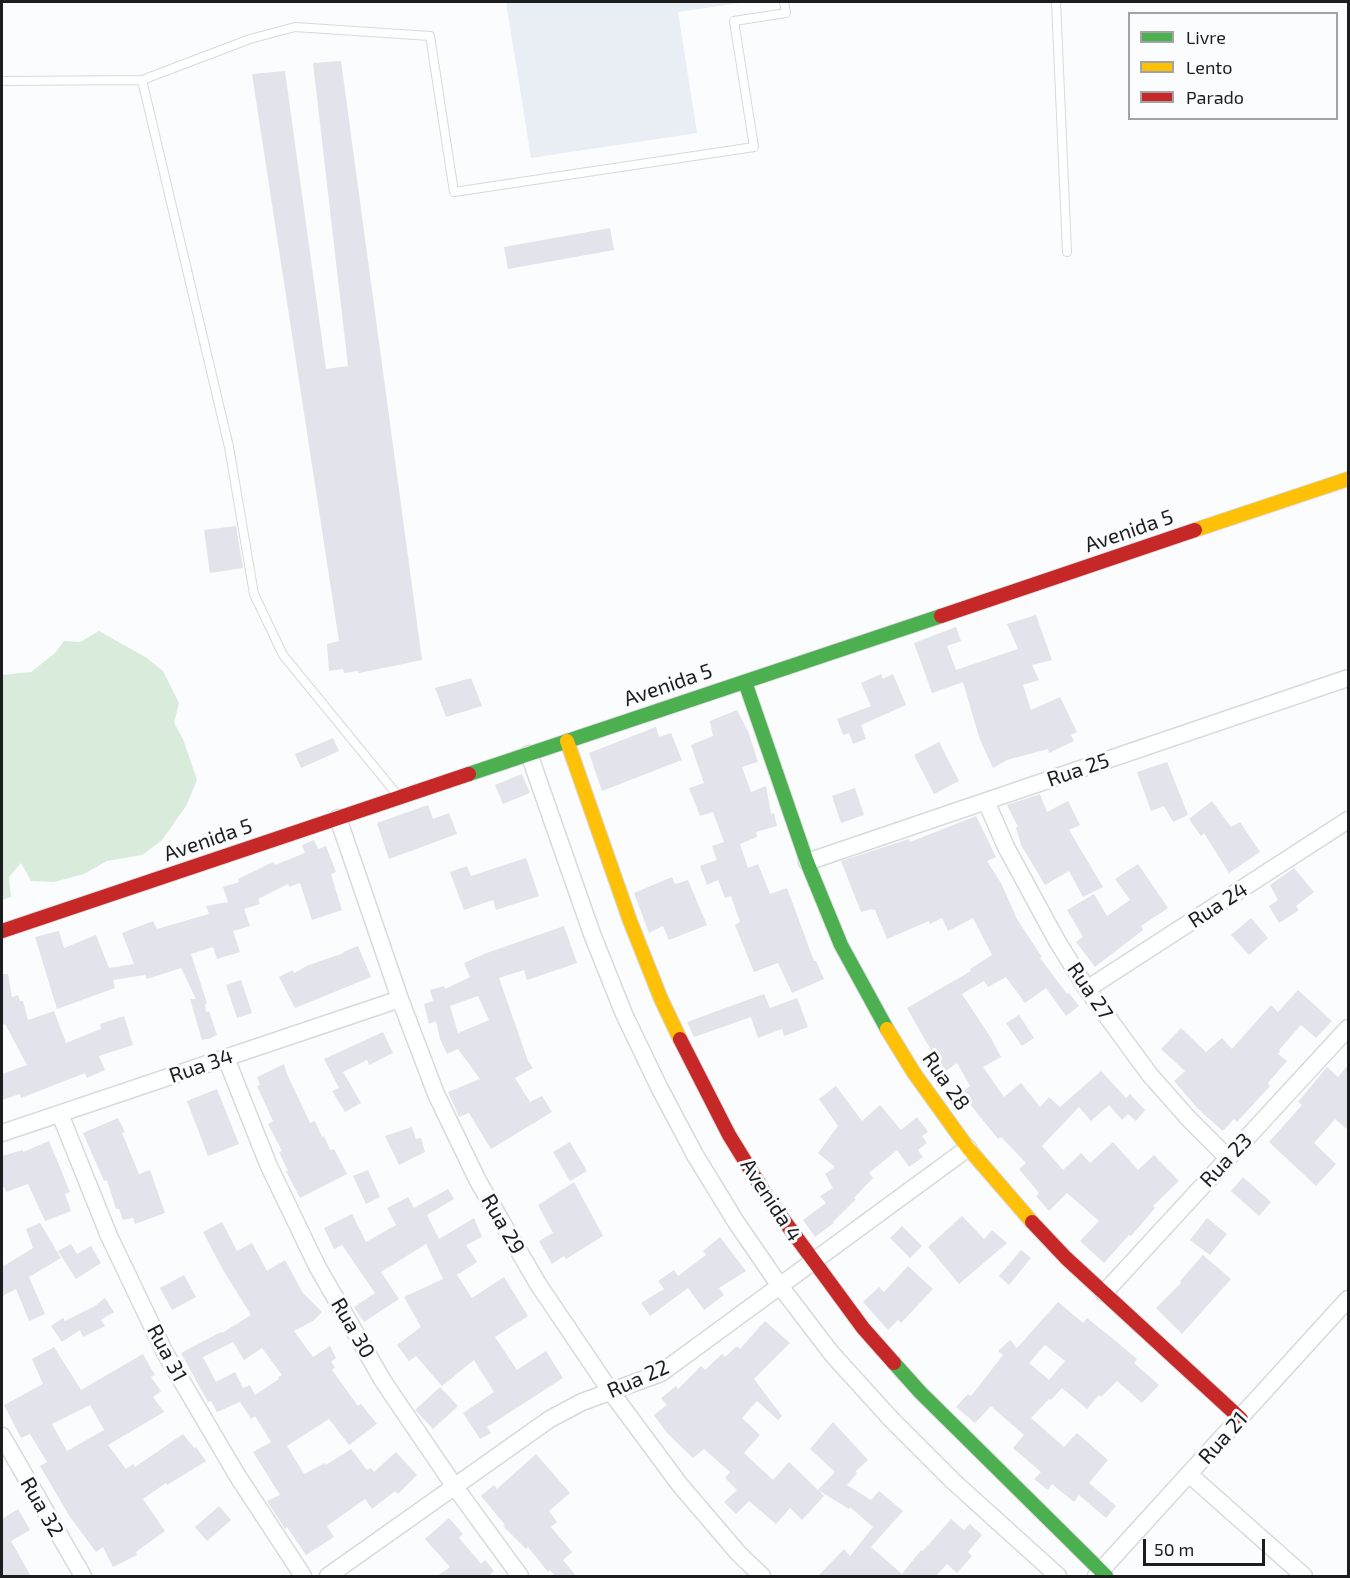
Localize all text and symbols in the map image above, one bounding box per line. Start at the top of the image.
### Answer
legend [1128,12,1338,120]
text: Livre [1186,26,1226,48]
text: Lento [1186,56,1232,78]
text: Parado [1186,86,1244,108]
street label: Avenida 5 [1081,504,1177,558]
street label: Avenida 5 [620,658,716,712]
street label: Rua 25 [1044,748,1112,792]
street label: Avenida 5 [160,813,256,867]
street label: Rua 24 [1184,876,1252,934]
street label: Rua 27 [1062,958,1118,1024]
street label: Rua 34 [166,1043,236,1089]
street label: Rua 28 [917,1047,975,1115]
street label: Rua 23 [1195,1128,1257,1192]
street label: Avenida 4 [735,1154,807,1246]
street label: Rua 29 [476,1190,530,1258]
street label: Rua 30 [326,1293,380,1363]
street label: Rua 31 [142,1320,192,1386]
street label: Rua 22 [603,1354,673,1404]
street label: Rua 21 [1193,1407,1253,1469]
street label: Rua 32 [15,1473,69,1541]
scale bar [1146,1527,1268,1565]
text: 50 m [1154,1538,1194,1560]

